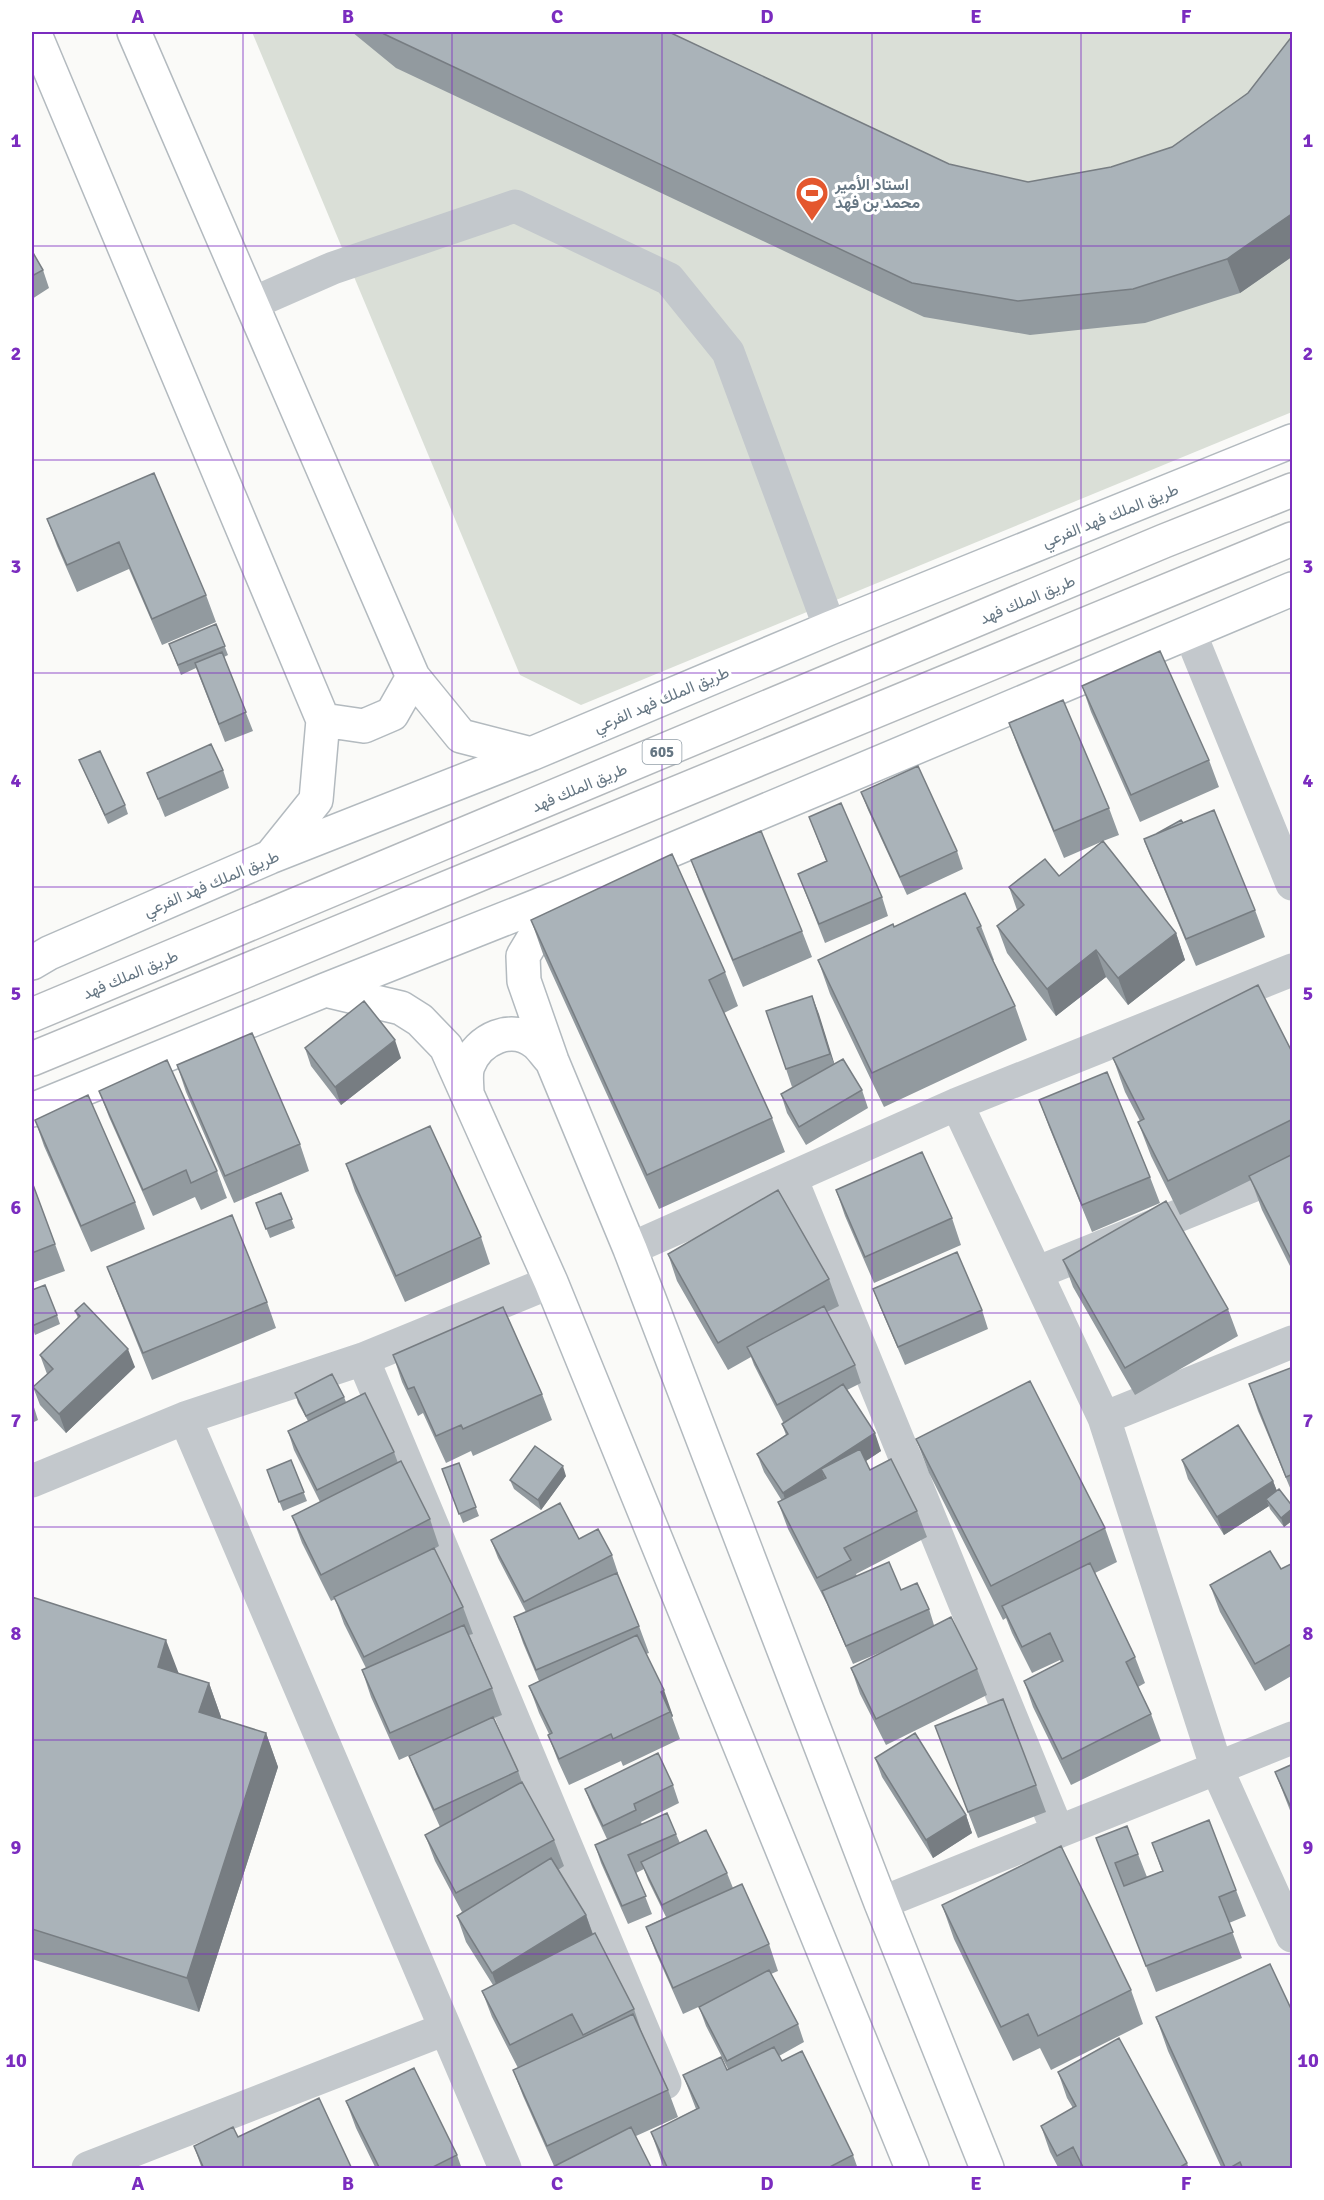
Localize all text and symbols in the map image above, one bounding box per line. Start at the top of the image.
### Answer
text: A [132,4,145,29]
text: B [342,4,354,29]
text: C [551,4,563,29]
text: D [760,4,774,29]
text: E [970,4,982,29]
text: F [1181,4,1192,29]
text: 1 [11,128,22,153]
text: 1 [1303,128,1314,153]
sports icon: استاد الأمير محمد بن فهد [794,175,830,222]
place label: استاد الأمير محمد بن فهد [834,175,920,213]
text: 2 [11,341,21,366]
text: 2 [1303,341,1313,366]
street label: طريق الملك فهد الفرعي [1039,479,1183,555]
text: 3 [11,554,21,579]
text: 3 [1303,554,1313,579]
street label: طريق الملك فهد [977,571,1078,629]
street label: طريق الملك فهد الفرعي [591,662,733,740]
road number: 605 [642,740,682,764]
street label: طريق الملك فهد [529,759,630,817]
text: 4 [11,768,22,793]
text: 4 [1303,768,1314,793]
street label: طريق الملك فهد الفرعي [141,846,283,924]
street label: طريق الملك فهد [80,946,181,1004]
text: 5 [11,981,21,1006]
text: 5 [1303,981,1313,1006]
text: 6 [11,1195,22,1220]
text: 6 [1303,1195,1314,1220]
text: 7 [11,1408,22,1433]
text: 7 [1303,1408,1314,1433]
text: 8 [11,1621,22,1646]
text: 8 [1303,1621,1314,1646]
text: 9 [11,1835,22,1860]
text: 9 [1303,1835,1314,1860]
text: 10 [5,2048,27,2073]
text: 10 [1297,2048,1319,2073]
text: A [132,2171,145,2196]
text: B [342,2171,354,2196]
text: C [551,2171,563,2196]
text: D [760,2171,774,2196]
text: E [970,2171,982,2196]
text: F [1181,2171,1192,2196]

